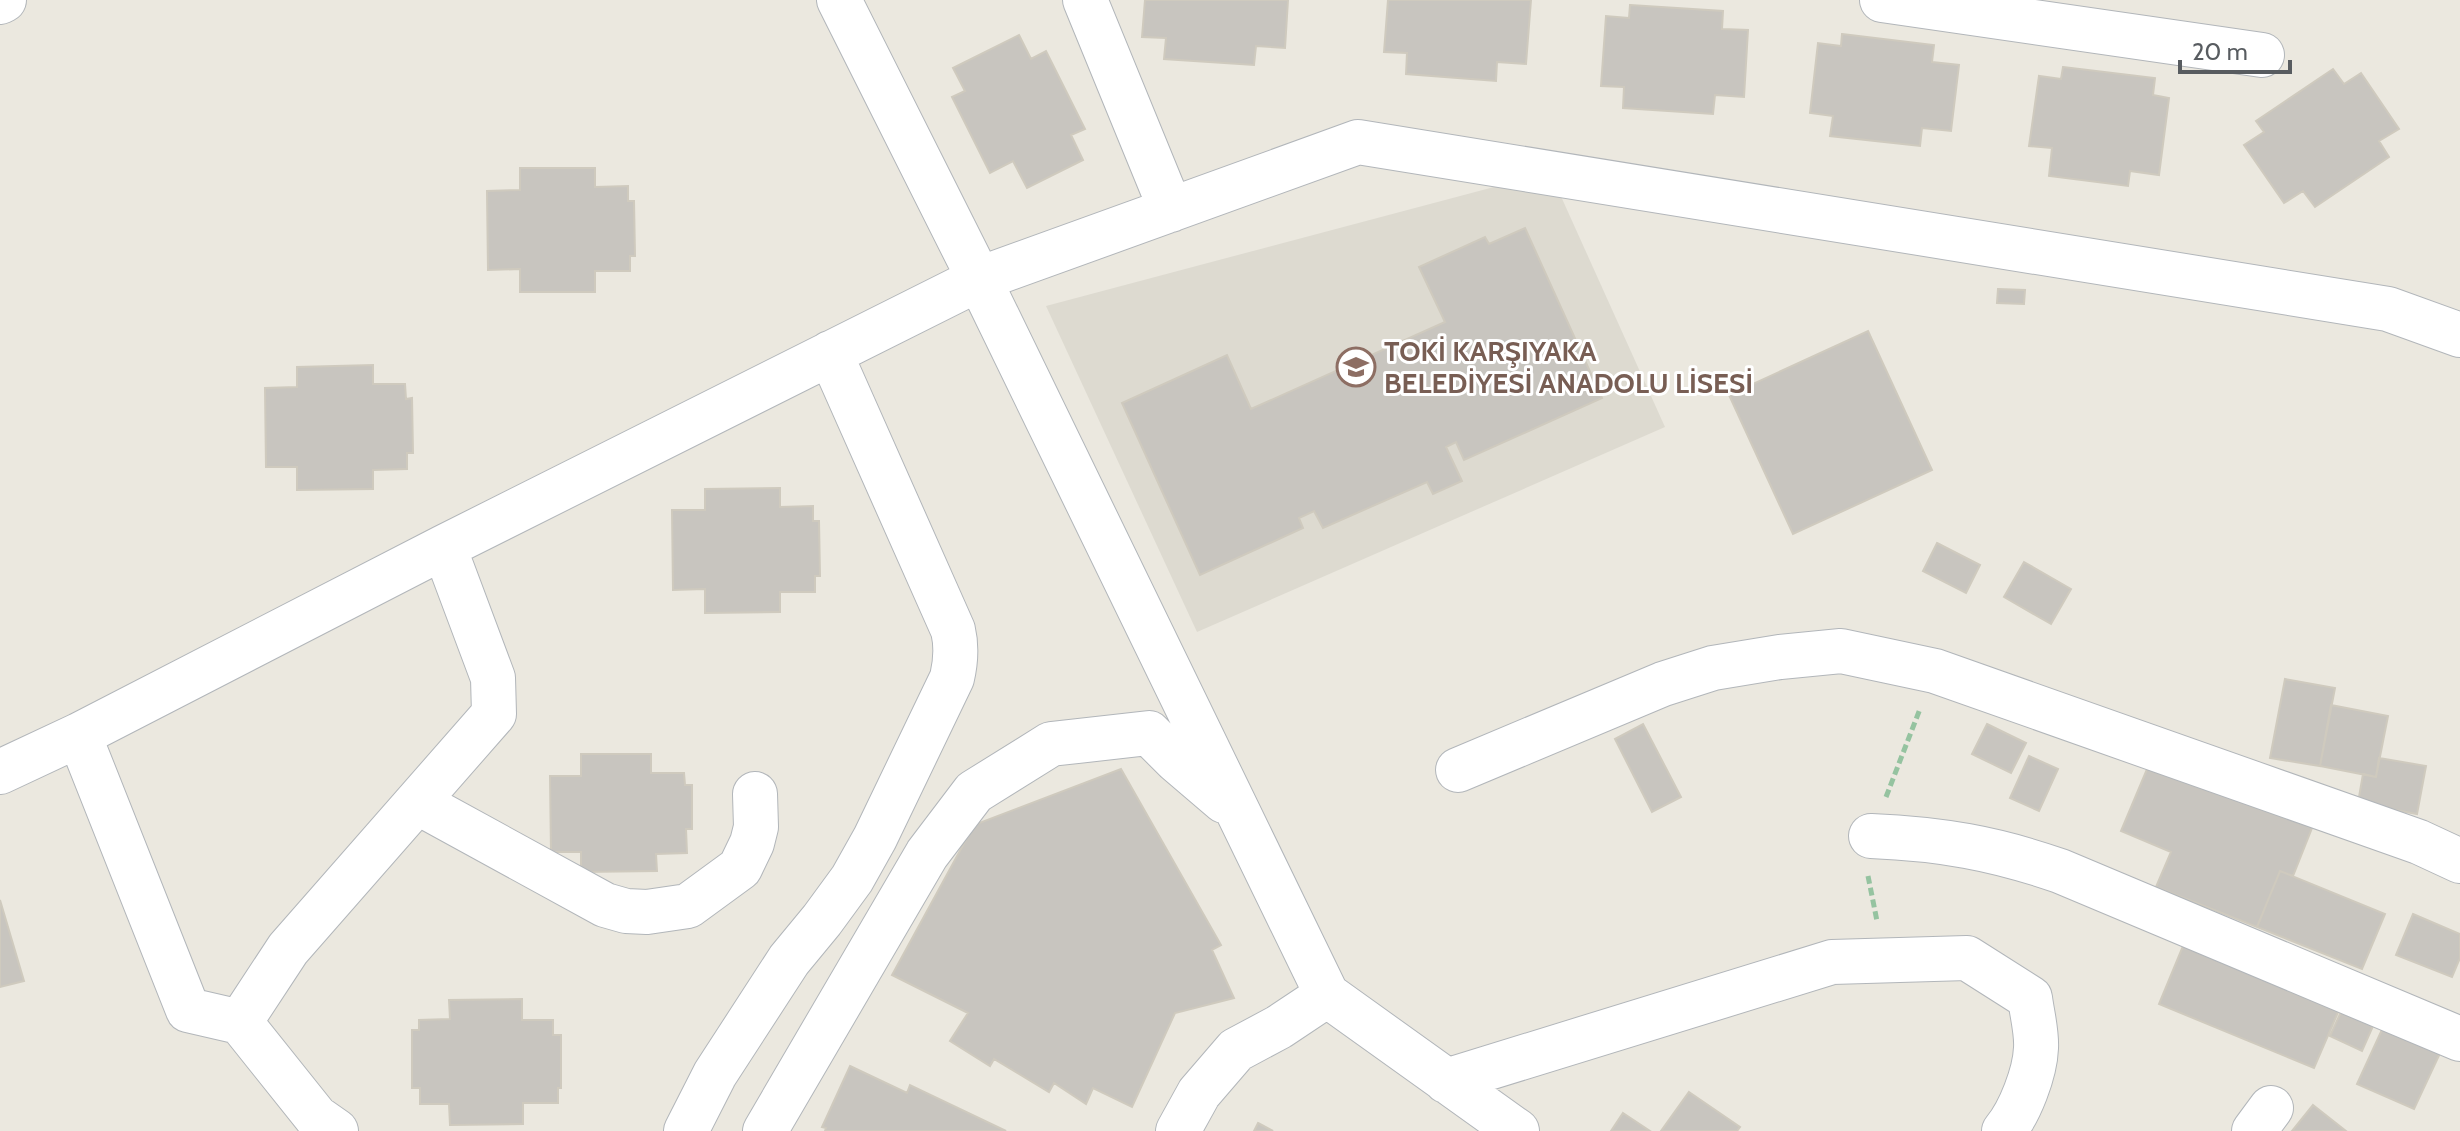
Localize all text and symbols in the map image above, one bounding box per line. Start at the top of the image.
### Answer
scale bar [2180,24,2290,74]
text: 20 m [2192,37,2248,66]
place label: TOKİ KARŞIYAKA BELEDİYESİ ANADOLU LİSESİ [1384,334,1753,400]
school or university icon: TOKİ KARŞIYAKA BELEDİYESİ ANADOLU LİSESİ [1335,346,1377,388]

